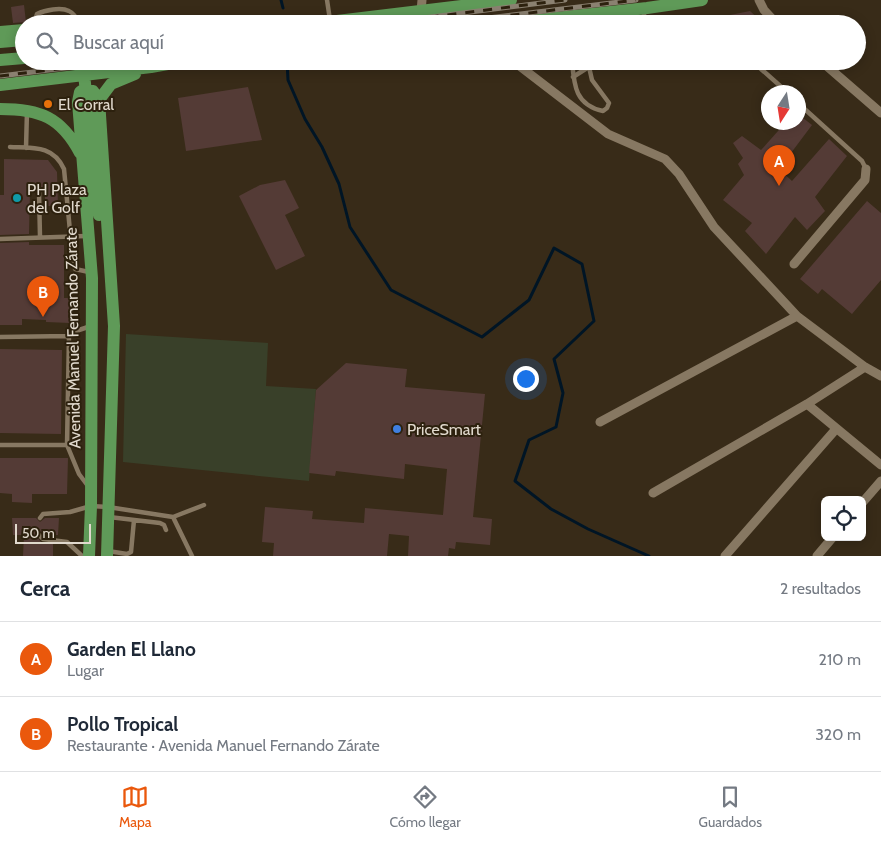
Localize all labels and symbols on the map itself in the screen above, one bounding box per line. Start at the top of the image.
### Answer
north arrow [761,85,806,130]
place label: El Corral [58,95,114,114]
marker: El Corral [42,98,54,110]
pin: A [763,145,795,186]
place label: PH Plaza del Golf [27,180,87,217]
marker: PH Plaza del Golf [11,192,23,204]
street label: Avenida Manuel Fernando Zárate [62,227,84,449]
pin: B [27,276,59,317]
your location [513,366,539,392]
place label: PriceSmart [407,420,482,439]
marker: PriceSmart [391,423,403,435]
scale bar [15,521,91,544]

